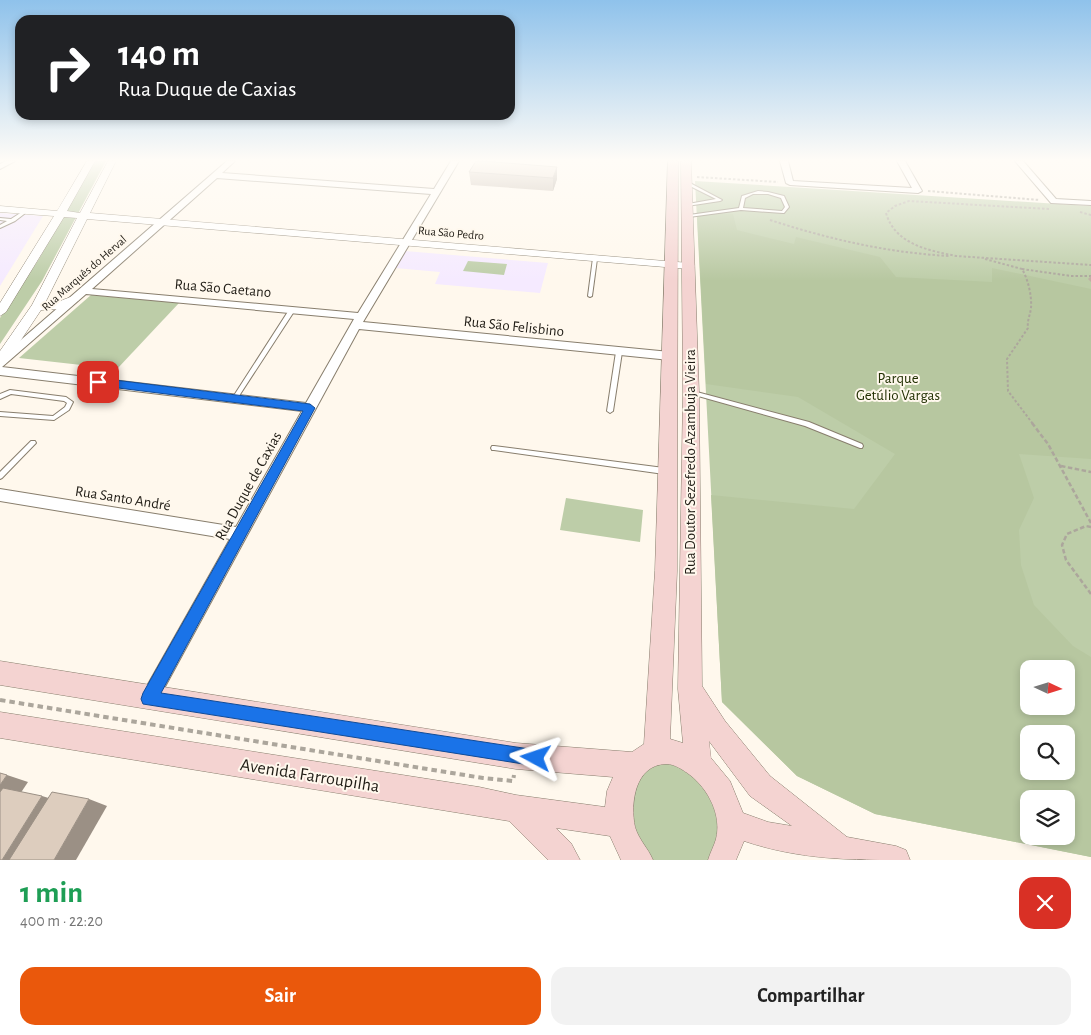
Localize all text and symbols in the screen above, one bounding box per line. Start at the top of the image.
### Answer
icon: right [35,35,100,100]
text: 140 m [118,37,200,72]
text: Rua Duque de Caxias [118,78,296,100]
street label: Rua São Pedro [418,224,485,242]
street label: Rua Marquês do Herval [39,233,129,313]
street label: Rua São Caetano [174,277,272,300]
street label: Rua São Felisbino [463,314,565,339]
street label: Rua Doutor Sezefredo Azambuja Vieira [683,349,698,575]
pin [77,361,119,403]
icon: arrive [84,368,112,396]
park label: Parque Getúlio Vargas [856,371,940,403]
street label: Rua Duque de Caxias [212,429,284,543]
street label: Rua Santo André [74,484,172,513]
north arrow [1020,660,1075,715]
map controls [1020,660,1075,845]
button: search [1020,725,1075,780]
position arrow [509,731,561,783]
street label: Avenida Farroupilha [239,756,381,796]
button: layers [1020,790,1075,845]
button: close [1019,877,1071,929]
text: 1 min [20,878,83,908]
text: 400 m · 22:20 [20,913,103,929]
button: Sair [20,967,541,1025]
button: Compartilhar [551,967,1071,1025]

